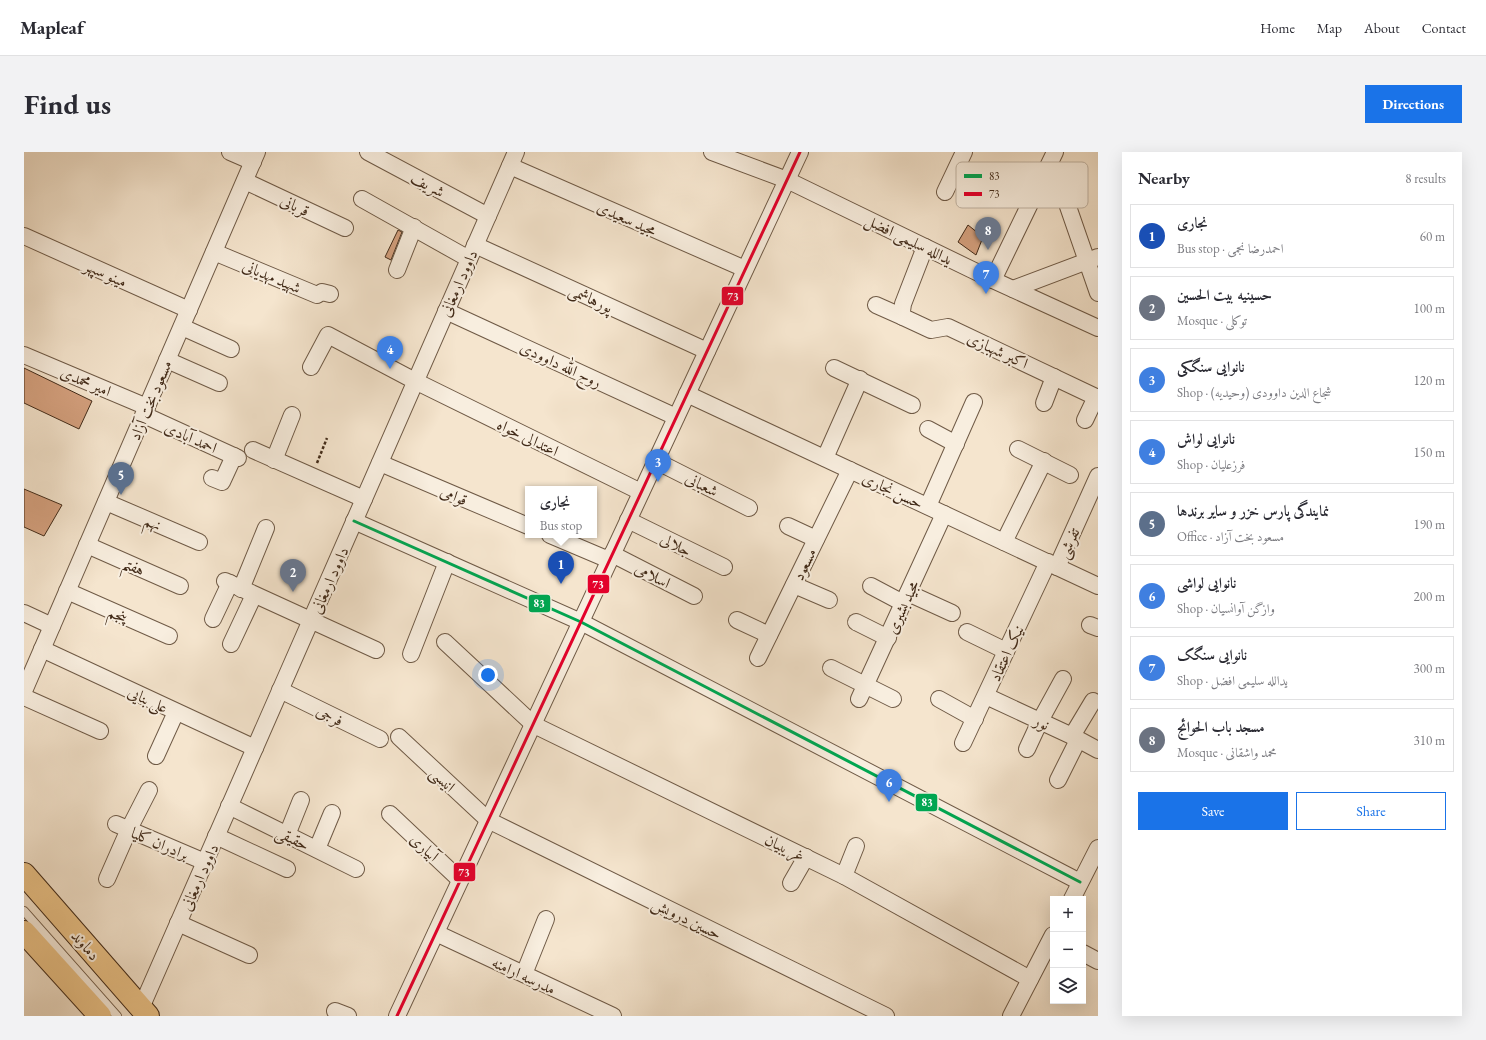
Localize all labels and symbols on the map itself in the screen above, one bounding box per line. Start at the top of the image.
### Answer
legend [956,162,1088,208]
street label: شریف [407,167,448,202]
text: 83 [989,169,1000,183]
text: 73 [989,187,1000,201]
street label: قربانی [277,190,313,221]
street label: مجید سعیدی [594,196,660,241]
street label: یدالله سلیمی افضل [861,209,956,271]
pin: 8 [975,217,1001,250]
street label: داوود ارمغانی [434,246,483,320]
street label: مینو سپهر [79,254,130,293]
street label: شهید مهدیانی [239,255,304,298]
pin: 7 [973,261,999,294]
street label: پورهاشمی [565,279,617,319]
line badge: 73 [721,286,744,306]
text: 73 [727,289,739,303]
street label: اکبر شهبازی [964,327,1032,374]
street label: روح الله داوودی [515,335,606,396]
pin: 4 [377,336,403,369]
street label: مسعود بخت آزاد [124,357,177,444]
street label: امیر محمدی [57,361,114,402]
street label: اعتدالی خواه [493,414,562,461]
street label: احمد آبادی [161,417,220,458]
pin: 3 [645,449,671,482]
pin: 5 [108,462,134,495]
street label: شعبانی [682,467,722,502]
street label: حسن نجاری [858,467,927,515]
street label: قوامی [437,480,471,511]
street label: نهم [139,510,165,540]
street label: تفرشی [1052,524,1086,562]
street label: جلالی [657,528,695,561]
street label: داوود ارمغانی [305,543,354,617]
street label: مسعود [788,544,821,584]
pin: 1 [548,551,574,584]
street label: هفتم [117,552,148,586]
street label: اسلامی [631,558,674,593]
pin: 2 [280,559,306,592]
line badge: 73 [587,574,610,594]
text: 73 [592,577,604,591]
street label: مجید بشیری [881,577,924,637]
line badge: 83 [528,594,551,613]
text: 83 [533,596,545,610]
street label: پنجم [103,601,132,633]
street label: نیک اعتقاد [984,621,1029,685]
your location [478,665,498,685]
street label: علی بنایی [124,681,171,719]
street label: فرجی [313,700,347,731]
street label: نور [1029,709,1053,735]
street label: انیسی [425,762,460,797]
pin: 6 [876,769,902,802]
line badge: 83 [915,793,938,812]
text: 83 [921,795,933,809]
street label: حقیقی [272,821,313,856]
street label: برادران کلیا [128,822,192,865]
street label: آبیاری [406,829,445,867]
street label: غریبیان [761,829,808,867]
street label: داوود ارمغانی [175,840,224,914]
line badge: 73 [453,862,476,882]
text: 73 [458,865,470,879]
street label: حسین درویش [648,893,725,944]
street label: دماوند [67,926,105,965]
street label: مدرسه ارامنه [489,952,559,999]

